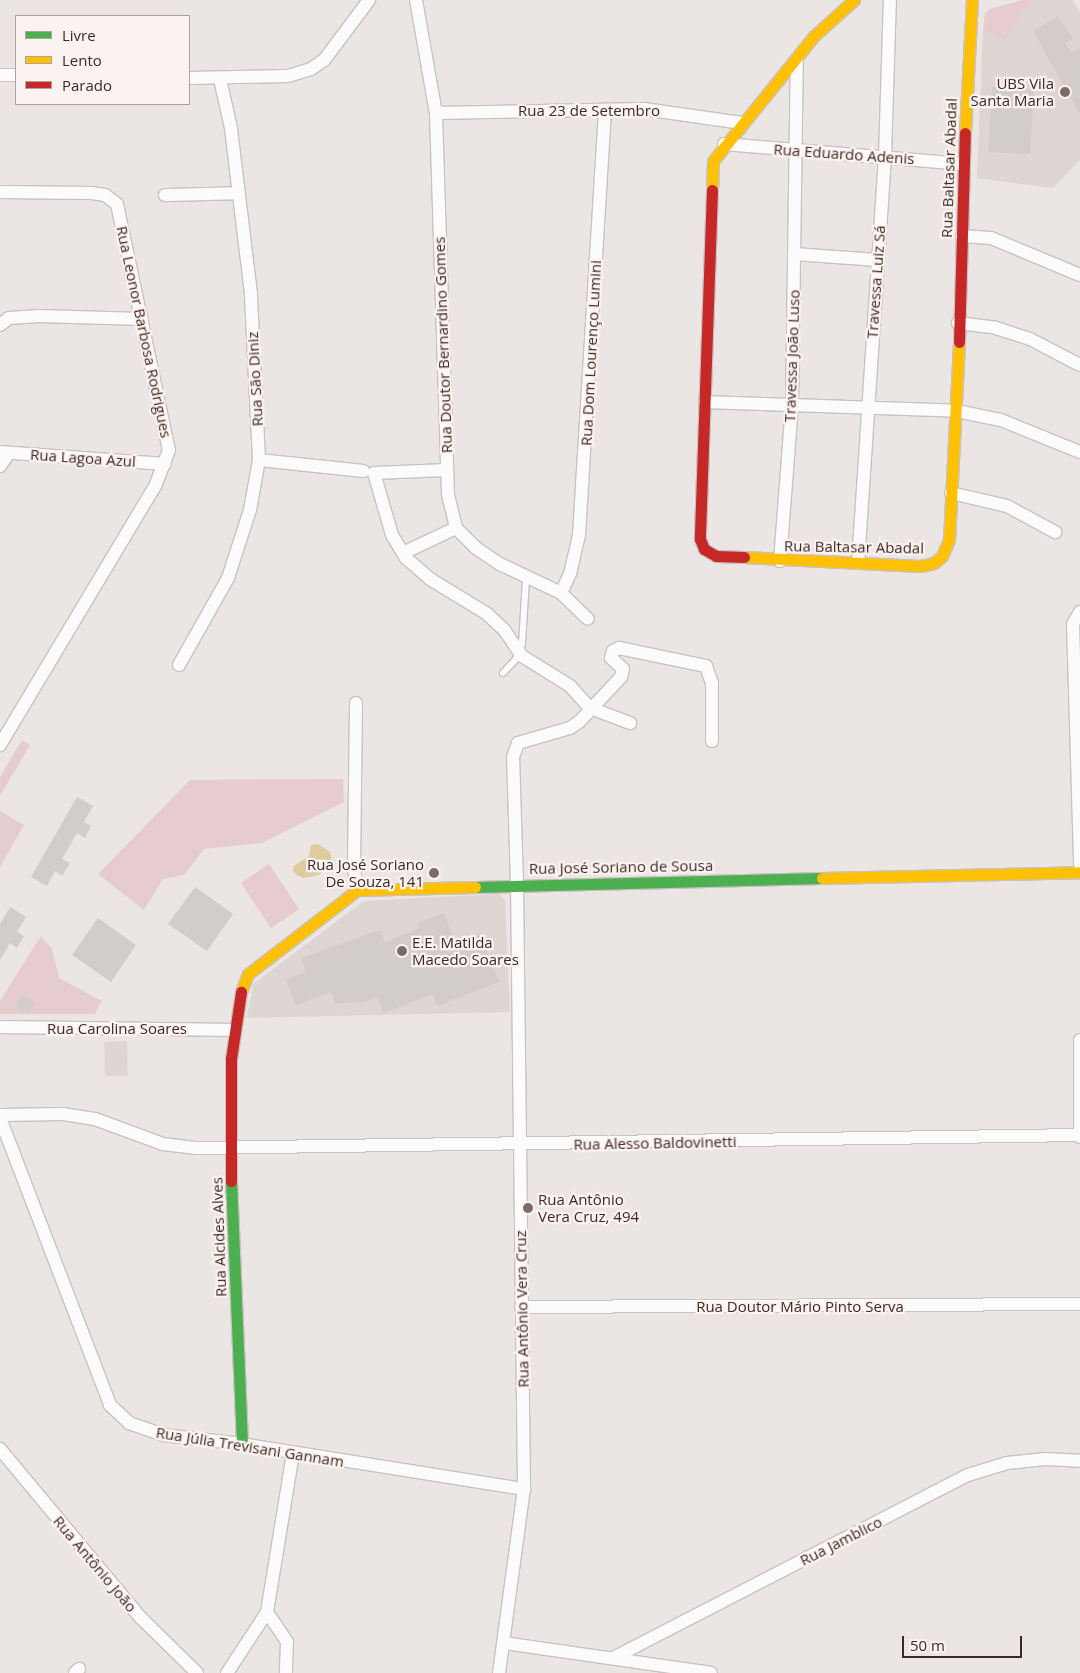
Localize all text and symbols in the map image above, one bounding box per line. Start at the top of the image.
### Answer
legend [15,15,190,105]
text: Livre [62,25,96,45]
text: Lento [62,50,102,70]
place label: UBS Vila Santa Maria [971,74,1054,109]
text: Parado [62,75,112,95]
marker: UBS Vila Santa Maria [1058,85,1072,99]
street label: Rua Baltasar Abadal [938,98,960,238]
street label: Rua 23 de Setembro [518,102,660,120]
street label: Rua Eduardo Adenis [773,140,915,168]
street label: Rua Leonor Barbosa Rodrigues [113,224,175,440]
street label: Travessa Luiz Sá [863,225,889,339]
street label: Rua Doutor Bernardino Gomes [430,236,456,454]
street label: Rua Dom Lourenço Lumini [577,260,605,446]
street label: Travessa João Luso [781,289,803,423]
street label: Rua São Diniz [244,331,266,427]
street label: Rua Lagoa Azul [30,445,136,471]
street label: Rua Baltasar Abadal [784,537,924,557]
place label: Rua José Soriano De Souza, 141 [307,855,424,890]
street label: Rua José Soriano de Sousa [529,856,713,878]
marker: Rua José Soriano De Souza, 141 [428,867,440,879]
place label: E.E. Matilda Macedo Soares [412,933,519,968]
marker: E.E. Matilda Macedo Soares [396,945,408,957]
street label: Rua Carolina Soares [47,1020,187,1038]
street label: Rua Alesso Baldovinetti [573,1133,737,1153]
street label: Rua Alcides Alves [208,1177,230,1297]
place label: Rua Antônio Vera Cruz, 494 [538,1190,639,1225]
marker: Rua Antônio Vera Cruz, 494 [522,1202,534,1214]
street label: Rua Antônio Vera Cruz [512,1230,532,1388]
street label: Rua Doutor Mário Pinto Serva [696,1298,904,1316]
street label: Rua Júlia Trevisani Gannam [155,1423,345,1471]
street label: Rua Antônio João [50,1512,140,1616]
street label: Rua Jamblico [797,1513,885,1569]
scale bar [905,1626,1025,1658]
text: 50 m [910,1635,945,1655]

